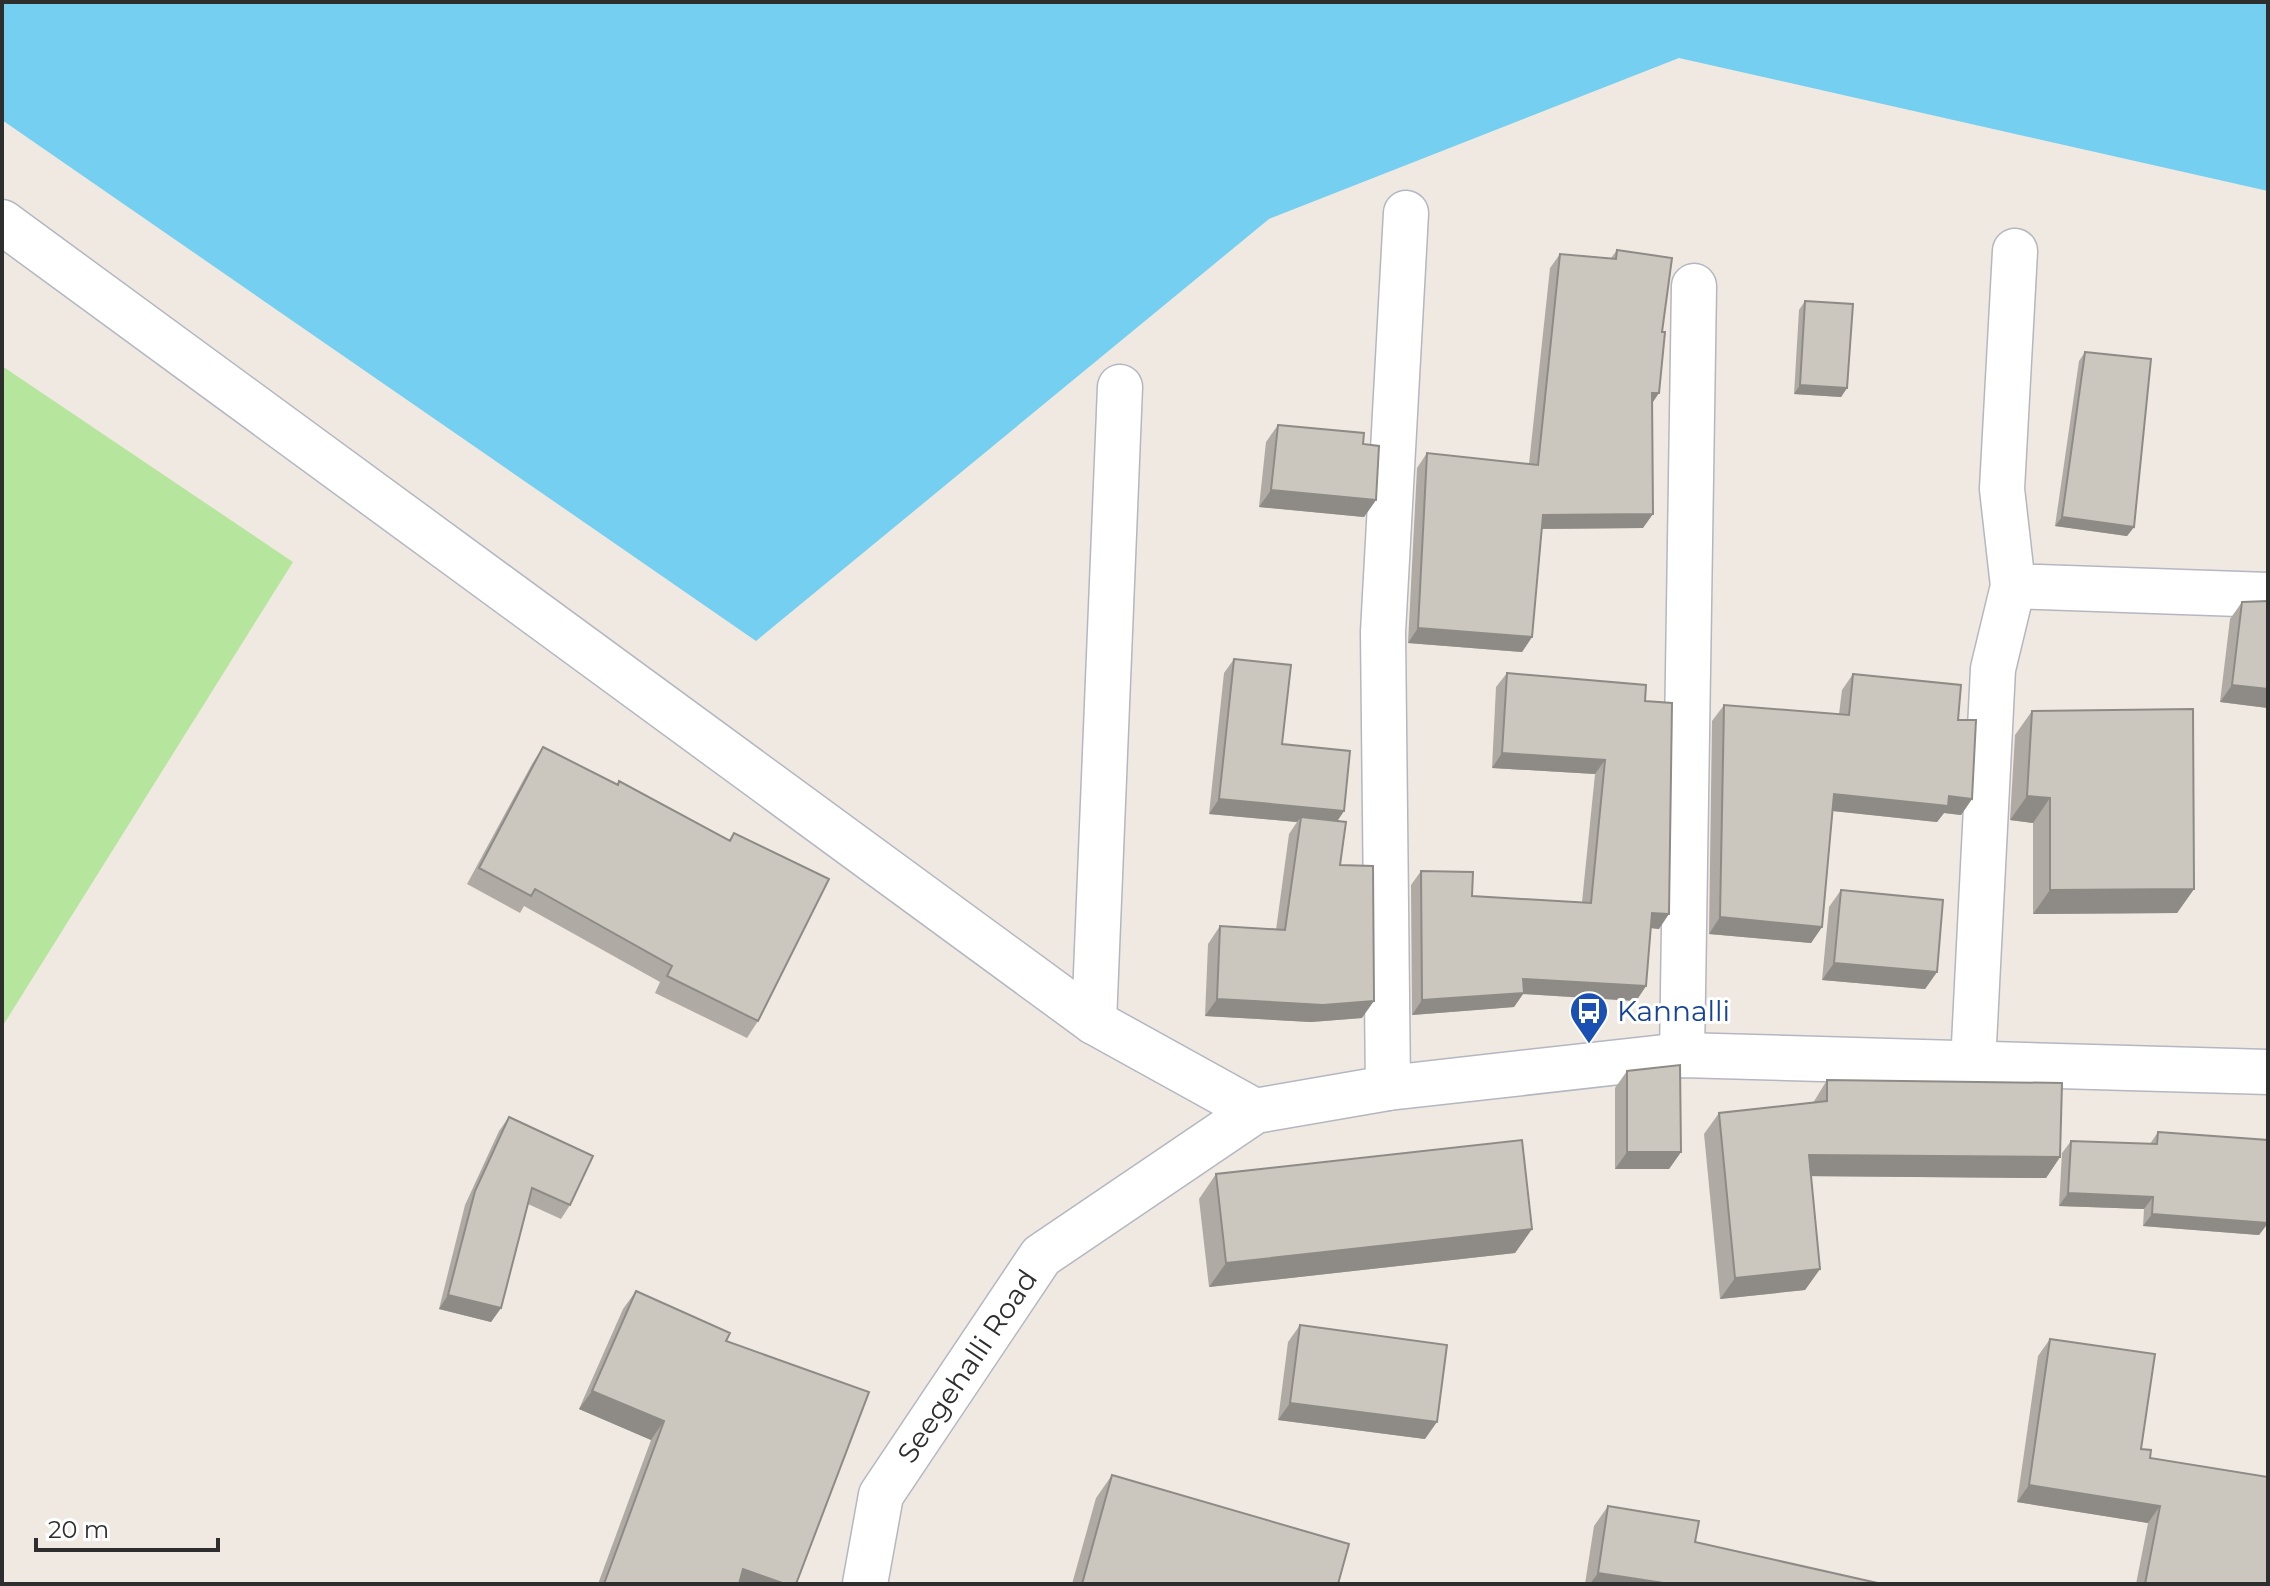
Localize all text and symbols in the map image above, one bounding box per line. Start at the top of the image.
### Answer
bus stop icon: Kannalli [1568,990,1610,1045]
place label: Kannalli [1617,994,1730,1028]
street label: Seegehalli Road [890,1263,1044,1469]
scale bar [36,1502,218,1552]
text: 20 m [48,1515,109,1544]

